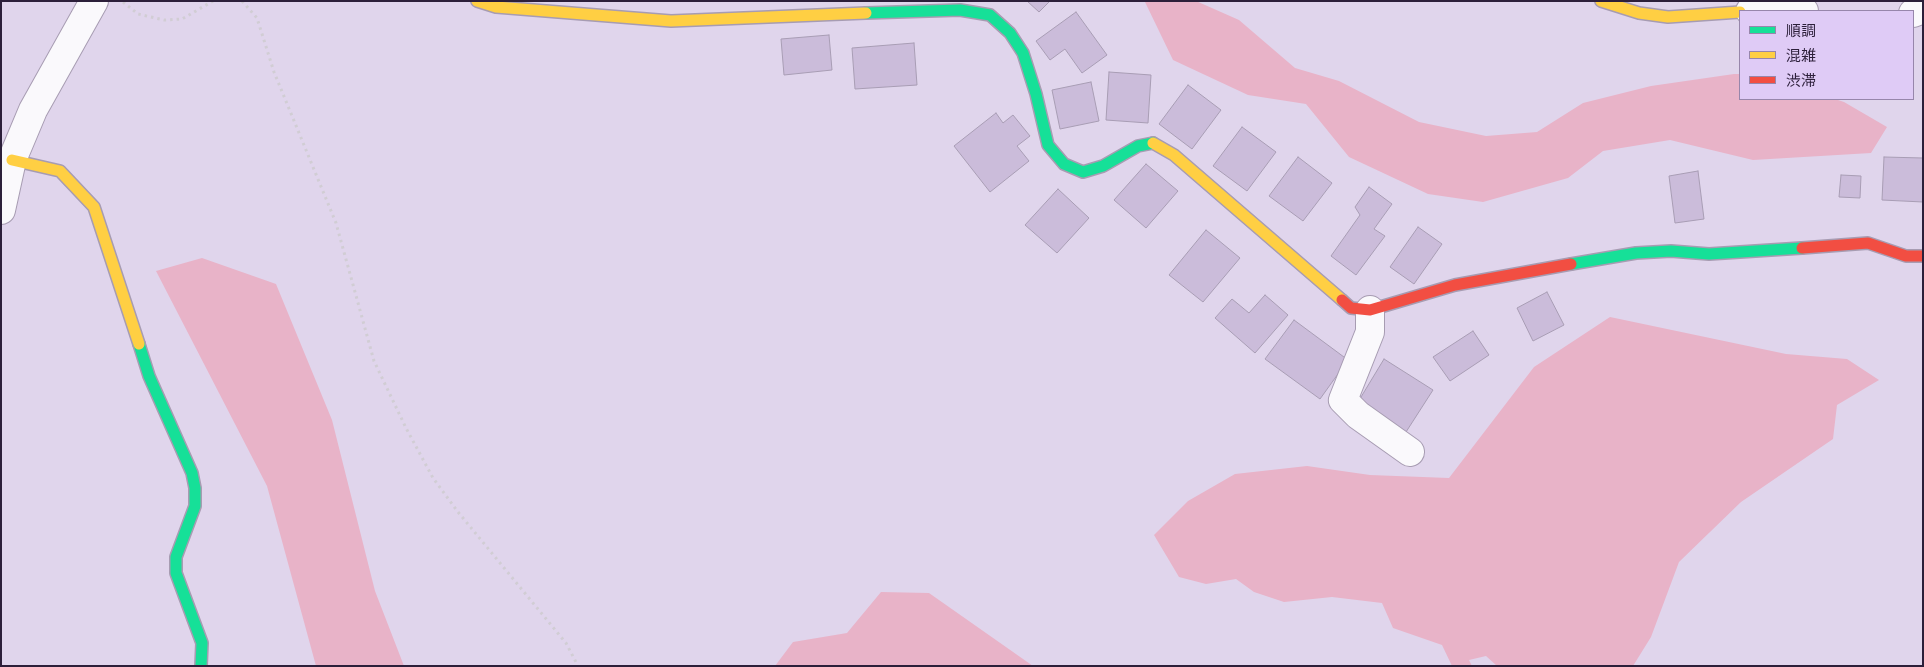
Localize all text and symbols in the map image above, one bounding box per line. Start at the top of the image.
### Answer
legend [1739,10,1914,100]
text: 順調 [1786,22,1816,40]
text: 混雑 [1786,47,1816,65]
text: 渋滞 [1786,72,1816,90]

